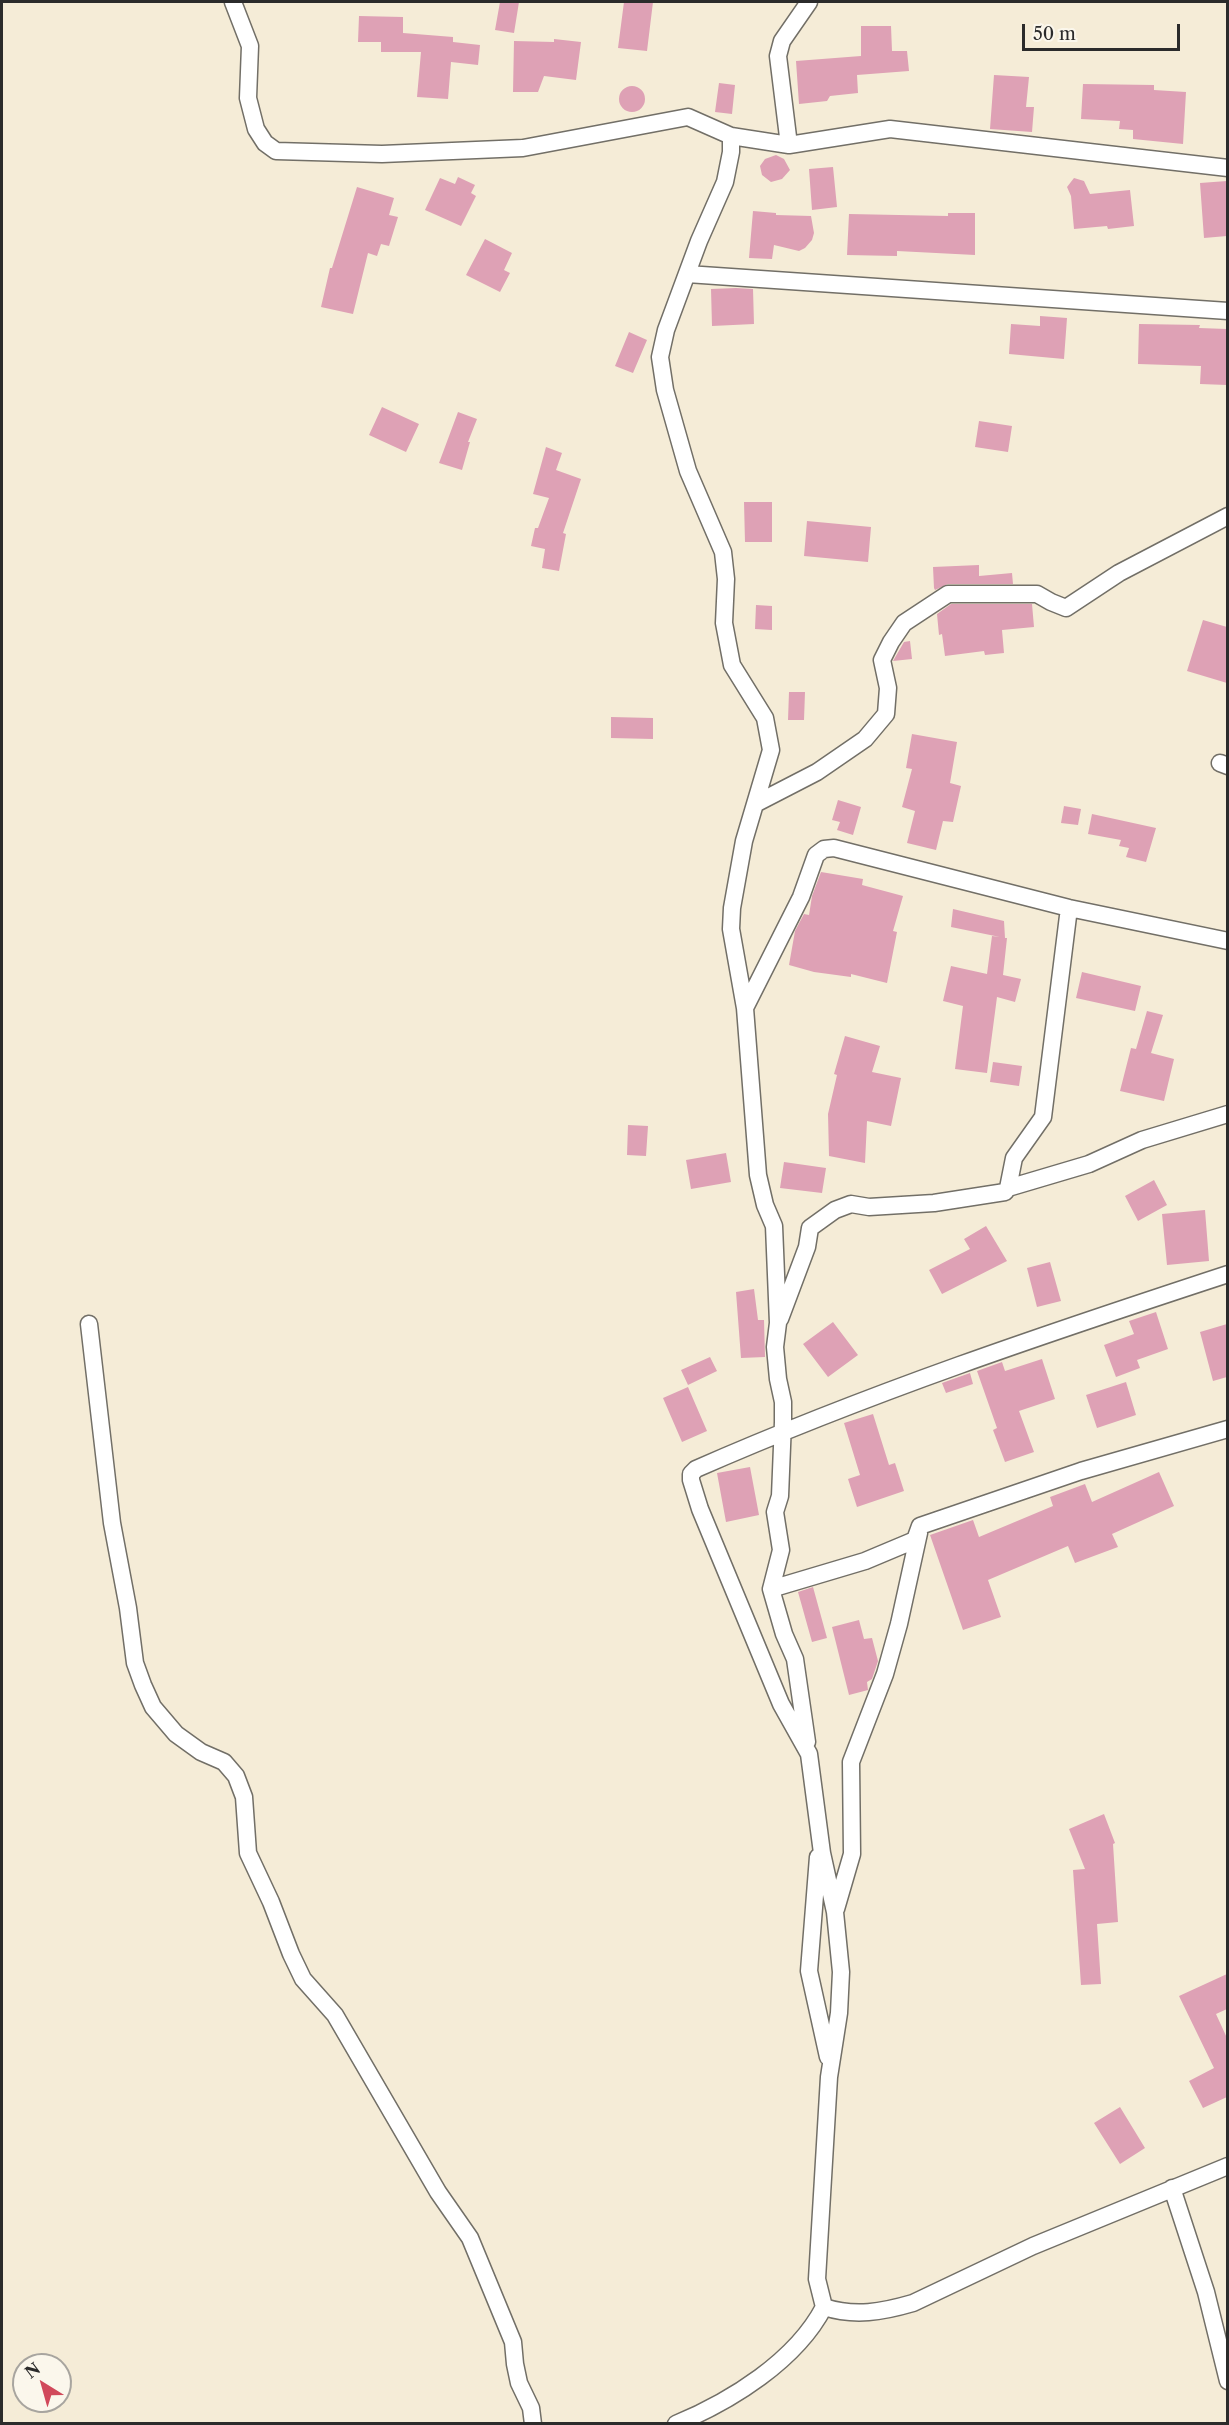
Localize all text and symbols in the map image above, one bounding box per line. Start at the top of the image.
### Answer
scale bar [1025,12,1182,50]
text: 50 m [1033,23,1076,45]
north arrow [12,2353,72,2413]
text: N [21,2358,44,2382]

